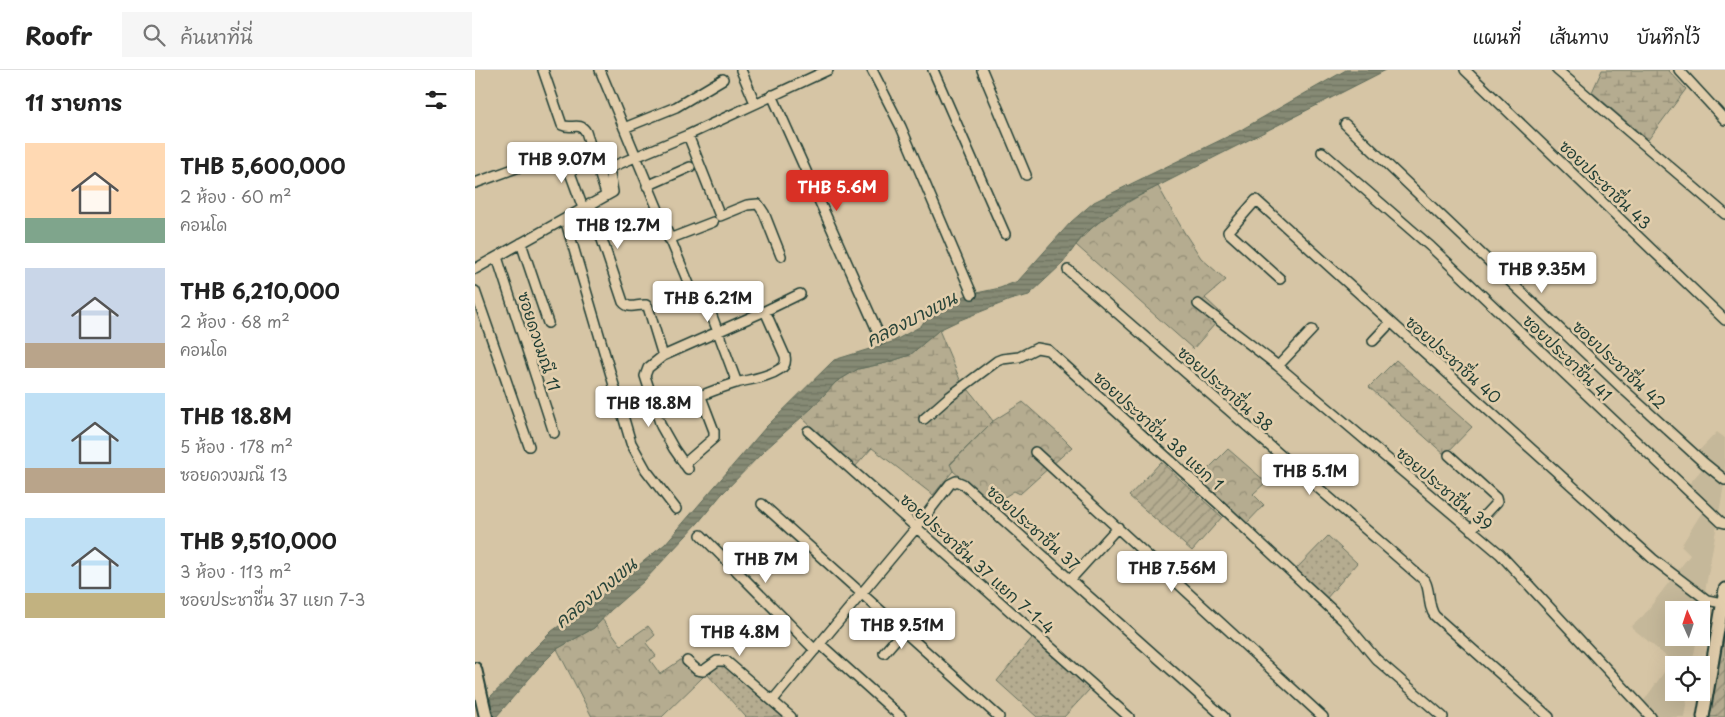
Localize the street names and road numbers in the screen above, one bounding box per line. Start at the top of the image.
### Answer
street label: ซอยประชาชื่น 43 [1555,132,1659,234]
street label: ซอยดวงมณี 11 [513,288,567,394]
street label: ซอยประชาชื่น 41 [1518,307,1619,406]
street label: ซอยประชาชื่น 40 [1401,308,1508,409]
street label: ซอยประชาชื่น 42 [1568,313,1674,414]
street label: ซอยประชาชื่น 38 [1173,338,1280,436]
street label: ซอยประชาชื่น 38 แยก 1 [1089,363,1231,495]
street label: ซอยประชาชื่น 39 [1392,439,1500,536]
street label: ซอยประชาชื่น 37 [982,477,1088,576]
street label: ซอยประชาชื่น 37 แยก 7-1-4 [895,485,1062,639]

